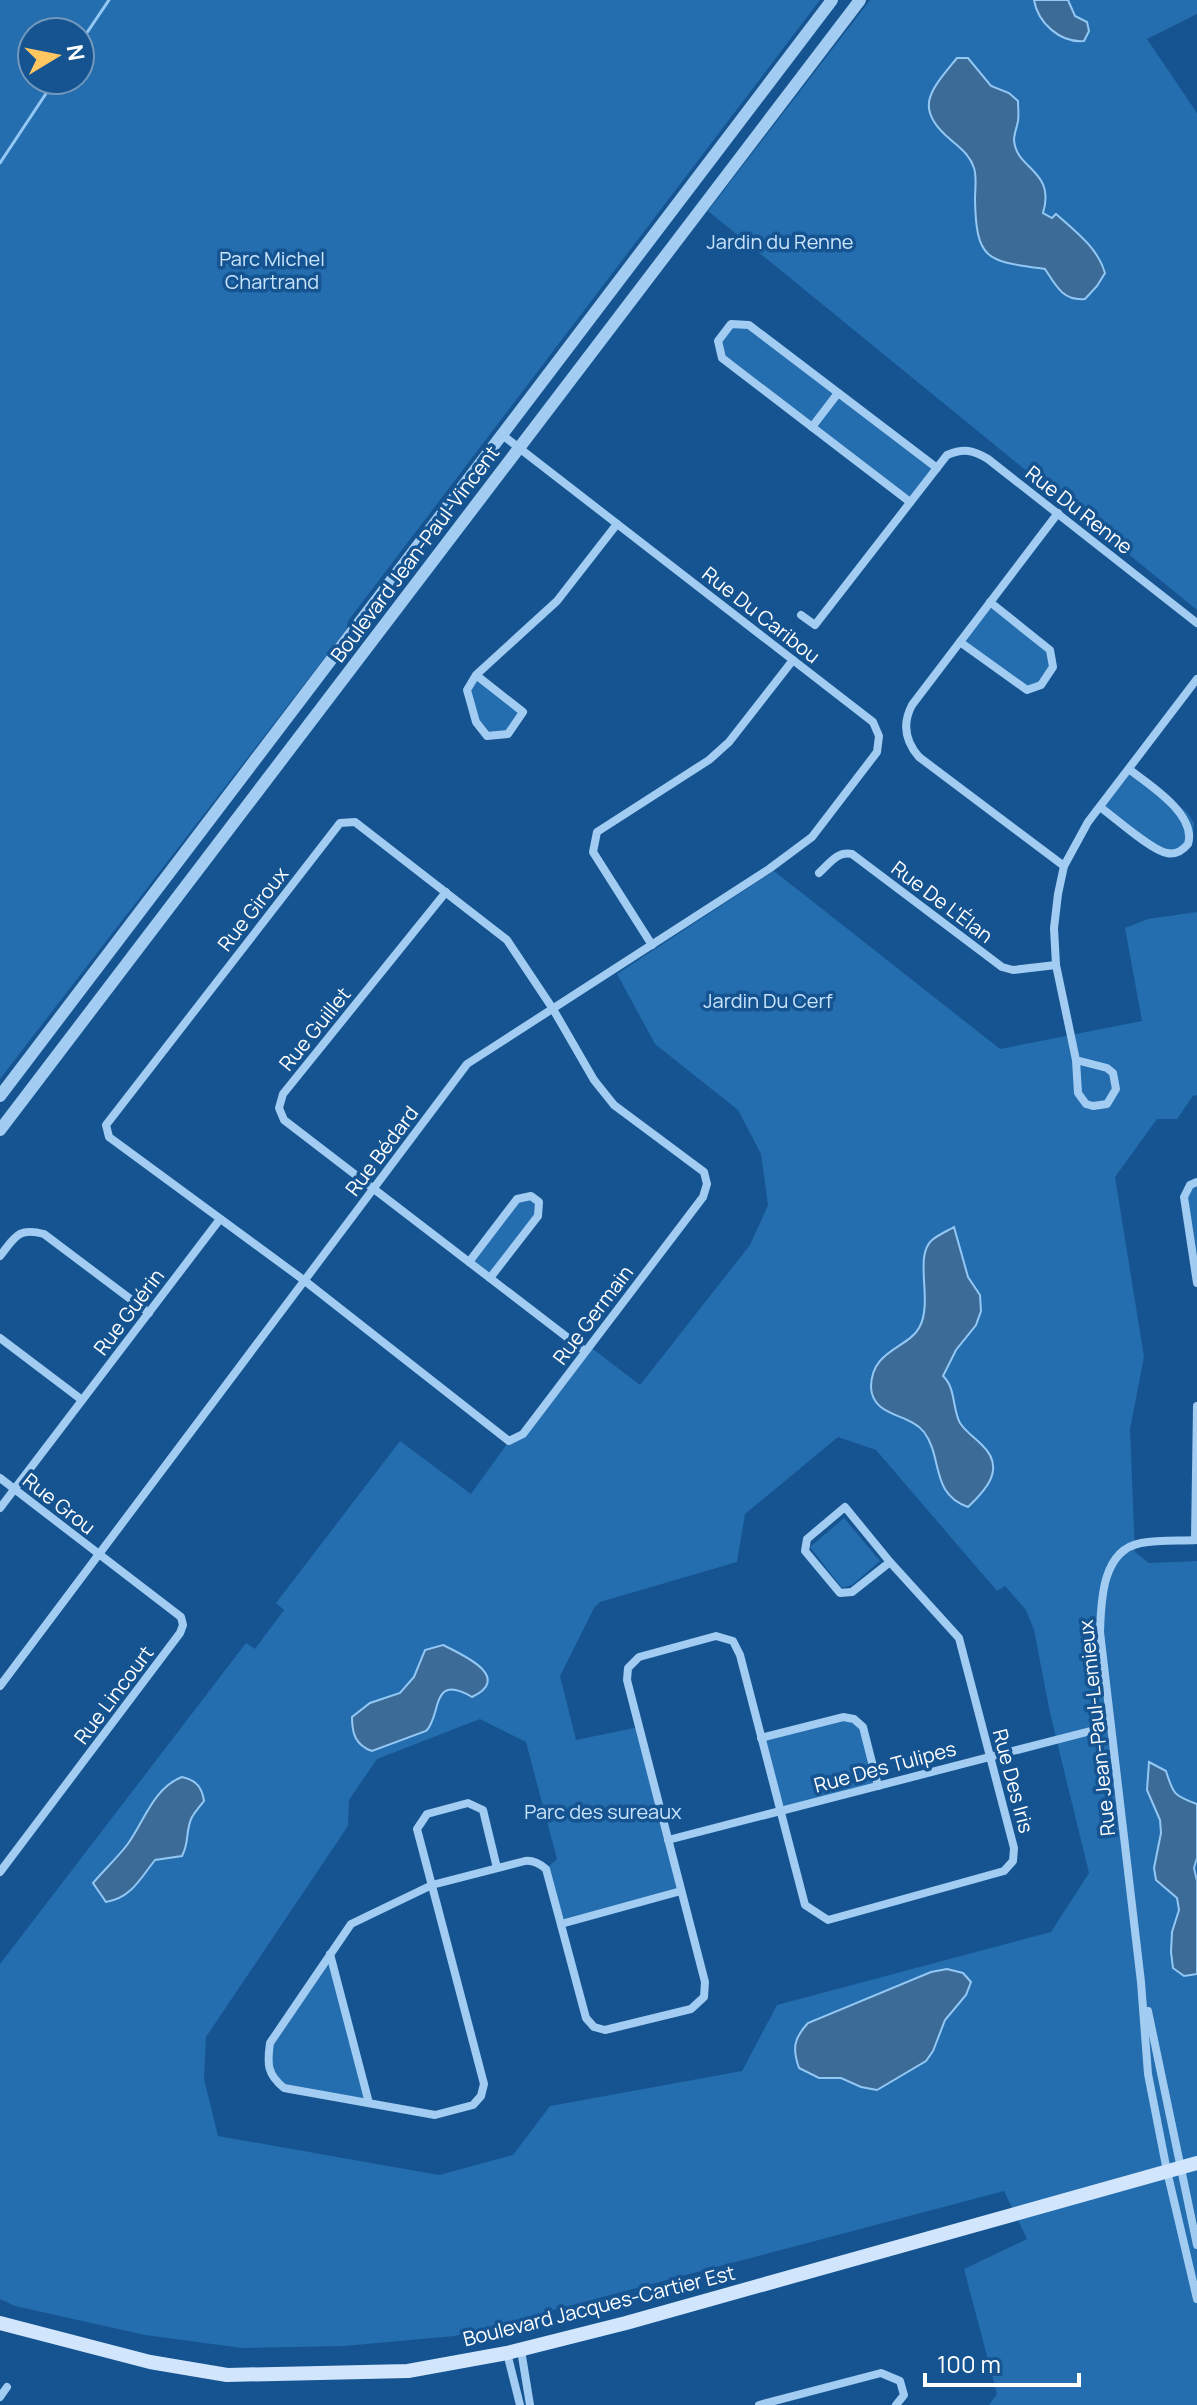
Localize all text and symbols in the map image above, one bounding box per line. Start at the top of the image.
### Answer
north arrow [16,16,96,96]
text: N [60,42,92,63]
park label: Jardin du Renne [707,228,853,255]
park label: Parc Michel Chartrand [219,245,325,295]
street label: Boulevard Jean-Paul-Vincent [324,440,505,667]
street label: Rue Du Renne [1020,459,1138,560]
street label: Rue Du Caribou [697,560,826,669]
street label: Rue De L'Élan [886,855,999,949]
street label: Rue Giroux [211,861,294,956]
street label: Rue Guillet [273,981,357,1076]
park label: Jardin Du Cerf [703,987,833,1014]
street label: Rue Bédard [339,1100,424,1201]
street label: Rue Germain [546,1260,639,1370]
street label: Rue Guérin [87,1263,170,1360]
street label: Rue Grou [18,1467,101,1540]
street label: Rue Jean-Paul-Lemieux [1072,1618,1121,1838]
street label: Rue Lincourt [68,1640,159,1749]
street label: Rue Des Iris [987,1726,1040,1836]
street label: Rue Des Tulipes [811,1735,959,1798]
park label: Parc des sureaux [524,1798,682,1825]
street label: Boulevard Jacques-Cartier Est [460,2259,738,2352]
scale bar [925,2337,1079,2387]
text: 100 m [937,2347,1001,2380]

